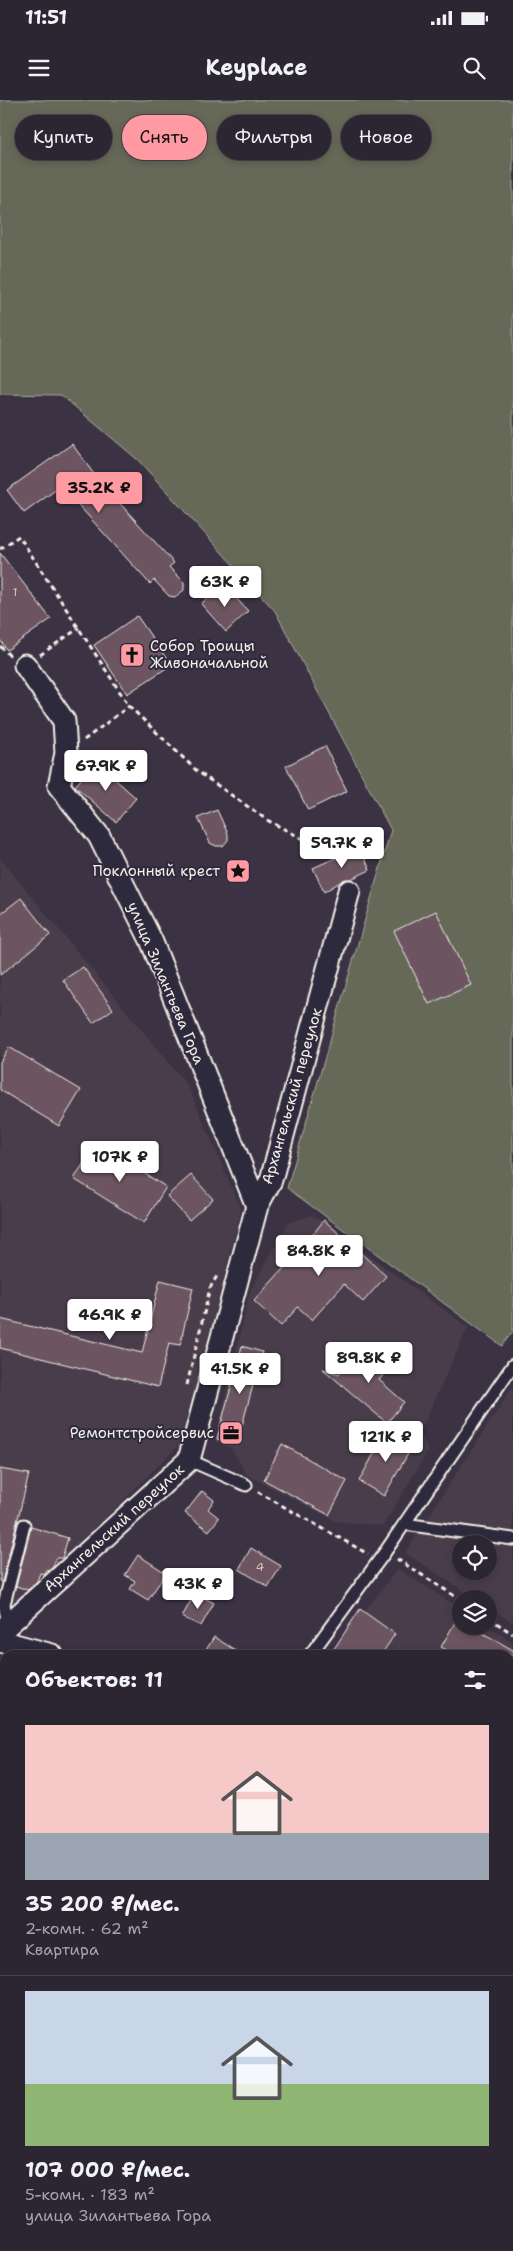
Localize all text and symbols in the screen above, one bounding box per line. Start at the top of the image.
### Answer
text: 11:51 [25,5,67,30]
text: Keyplace [206,53,307,82]
icon: menu [25,54,53,82]
icon: search [460,54,488,82]
chip: Купить [15,115,112,160]
chip: Снять [122,115,207,160]
chip: Фильтры [217,115,331,160]
chip: Новое [341,115,431,160]
pin: 35.2K ₽ [53,472,145,514]
text: 35.2K ₽ [67,477,131,498]
pin: 63K ₽ [190,566,260,608]
text: 63K ₽ [200,571,250,592]
house number: 1 [12,584,18,600]
place label: Собор Троицы Живоначальной [150,636,269,673]
church icon: Собор Троицы Живоначальной [119,642,145,668]
pin: 67.9K ₽ [60,750,152,792]
text: 67.9K ₽ [75,755,137,776]
pin: 59.7K ₽ [296,826,388,869]
text: 59.7K ₽ [311,832,373,853]
place icon: Поклонный крест [225,858,251,884]
place label: Поклонный крест [93,861,220,881]
street label: улица Зилантьева Гора [123,899,210,1068]
street label: Архангельский переулок [257,1005,327,1187]
pin: 107K ₽ [79,1140,161,1183]
text: 107K ₽ [92,1146,148,1167]
pin: 84.8K ₽ [273,1234,365,1277]
text: 84.8K ₽ [287,1240,351,1261]
pin: 46.9K ₽ [64,1298,156,1341]
text: 46.9K ₽ [78,1304,142,1325]
pin: 89.8K ₽ [323,1342,415,1384]
text: 89.8K ₽ [336,1347,402,1368]
pin: 41.5K ₽ [194,1352,286,1395]
text: 41.5K ₽ [211,1358,269,1379]
office icon: Ремонтстройсервис [218,1420,244,1446]
pin: 121K ₽ [345,1420,427,1463]
place label: Ремонтстройсервис [70,1423,214,1443]
text: 121K ₽ [360,1426,412,1447]
street label: Архангельский переулок [39,1459,189,1597]
map controls [452,1535,497,1635]
button: locate [452,1535,497,1580]
house number: 4 [256,1559,264,1575]
pin: 43K ₽ [163,1568,233,1610]
text: 43K ₽ [173,1573,223,1594]
button: layers [452,1590,497,1635]
text: Объектов: 11 [25,1666,163,1694]
icon: filters [461,1666,489,1694]
icon: home [212,1758,302,1848]
text: 35 200 ₽/мес. [25,1890,180,1918]
text: 2-комн. · 62 m² [25,1918,149,1939]
text: Квартира [25,1939,99,1960]
icon: home [212,2023,302,2113]
text: 107 000 ₽/мес. [25,2156,190,2184]
text: 5-комн. · 183 m² [25,2184,155,2205]
text: улица Зилантьева Гора [25,2205,211,2226]

